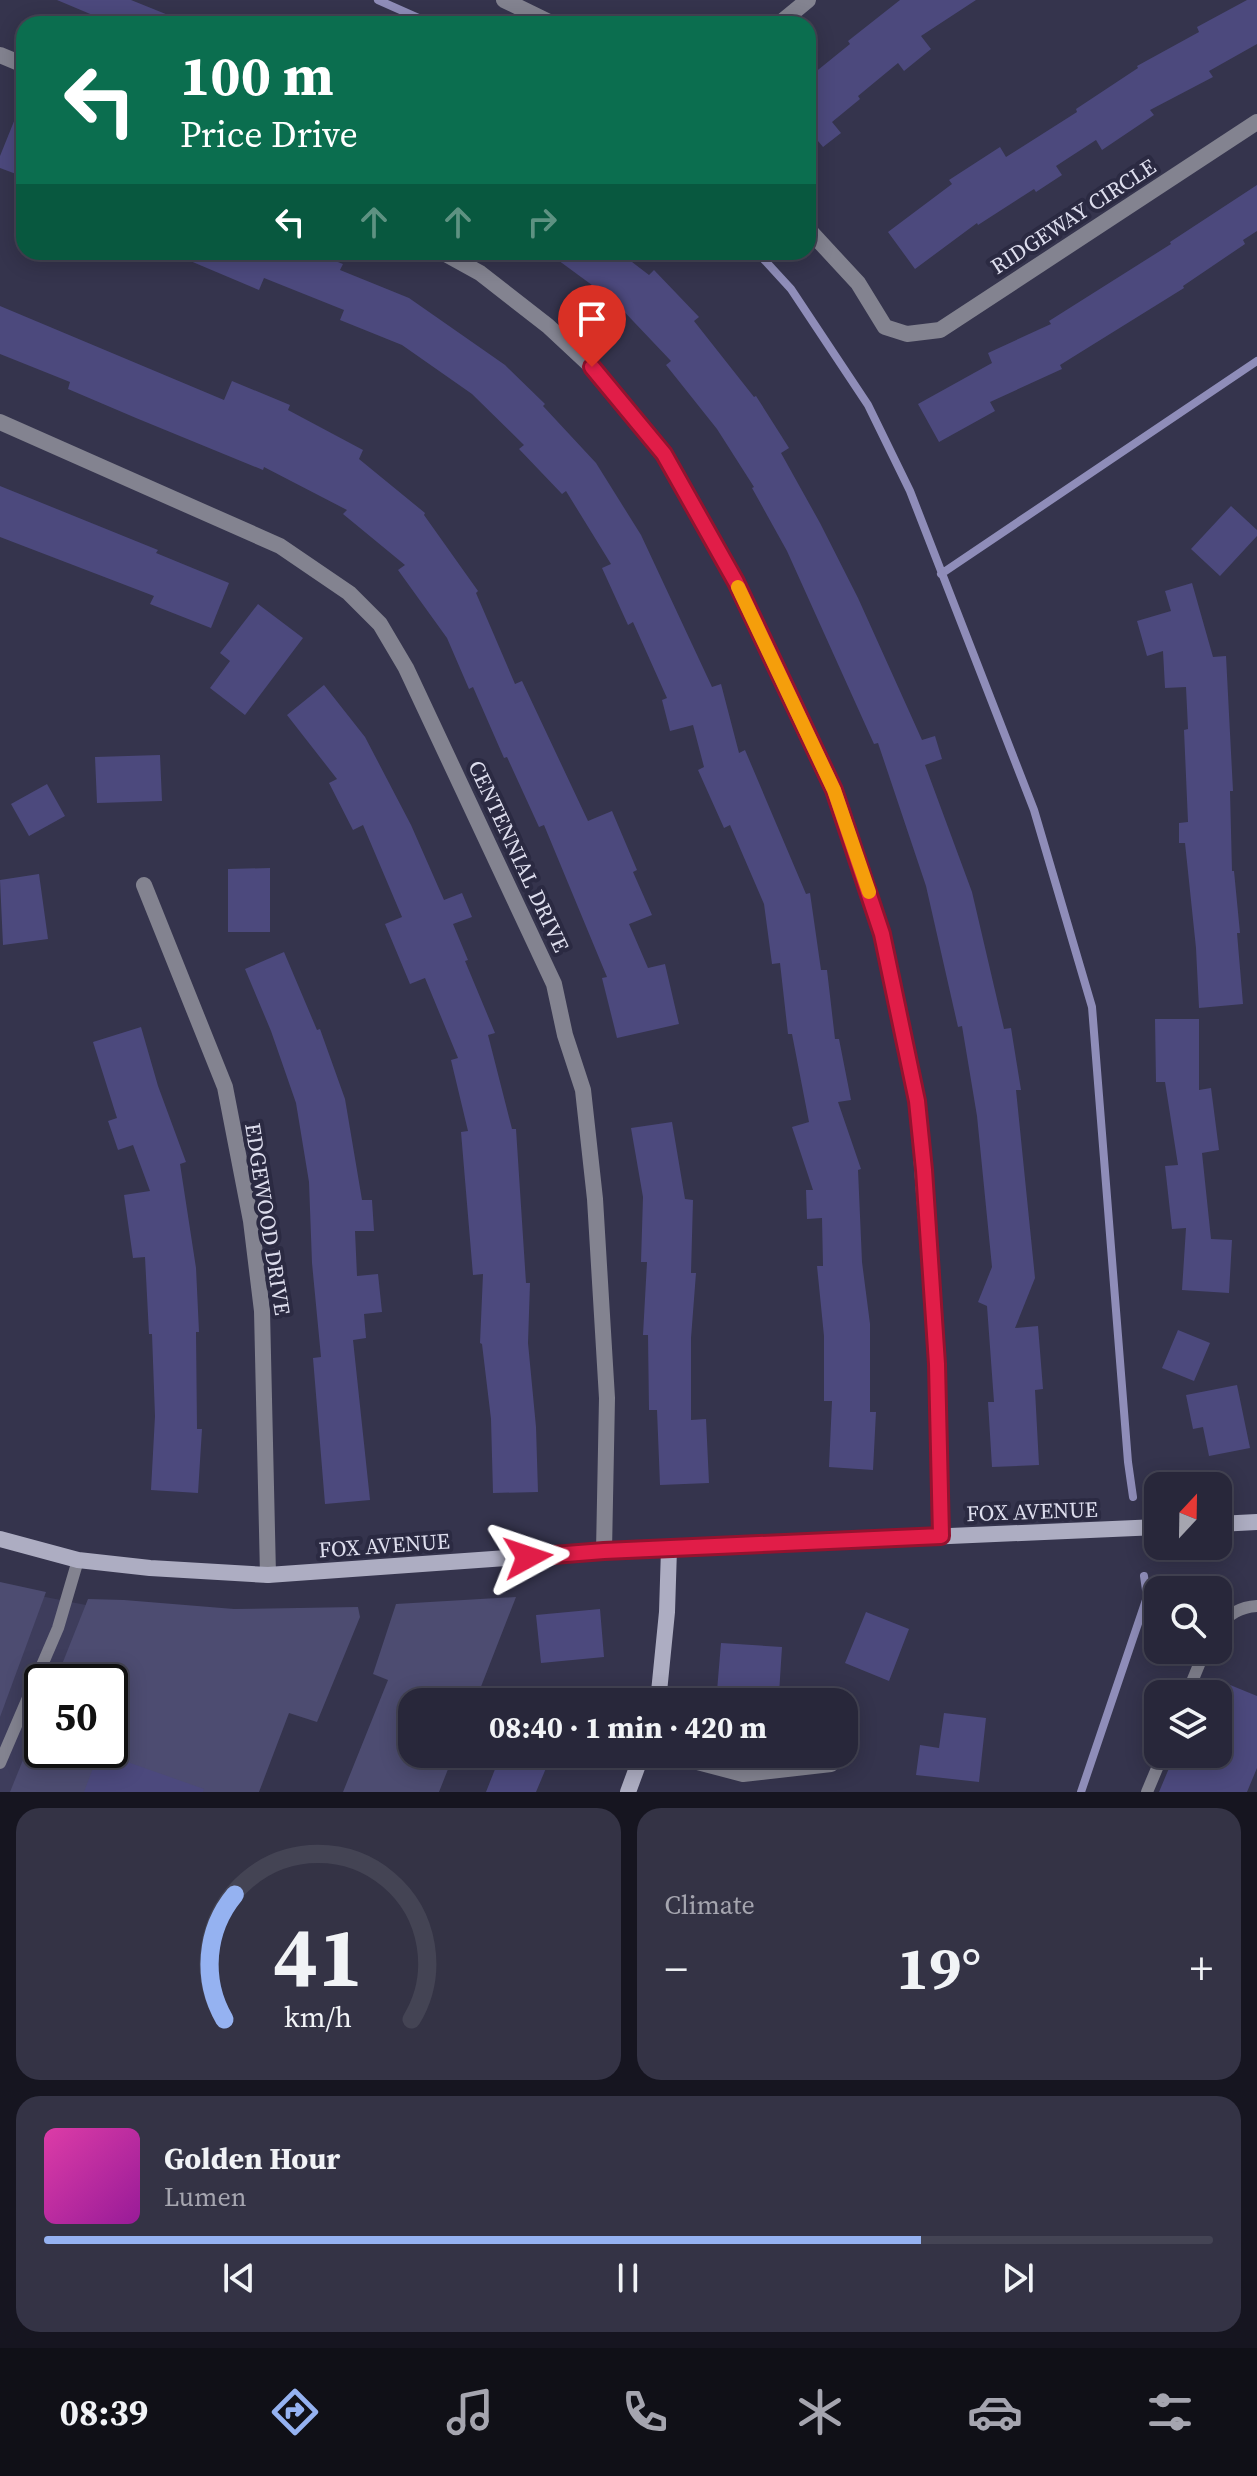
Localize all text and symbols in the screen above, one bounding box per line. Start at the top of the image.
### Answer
text: 100 m [180,37,334,114]
icon: left [48,48,152,152]
text: Price Drive [180,110,358,159]
street label: RIDGEWAY CIRCLE [984,151,1162,281]
icon: left [268,200,312,244]
icon: ahead [352,200,396,244]
icon: ahead [436,200,480,244]
icon: right [520,200,564,244]
pin [558,285,626,367]
icon: arrive [570,297,614,341]
street label: CENTENNIAL DRIVE [461,755,577,957]
street label: EDGEWOOD DRIVE [238,1121,298,1317]
north arrow [1144,1472,1232,1560]
map controls [1144,1472,1232,1768]
street label: FOX AVENUE [966,1494,1098,1528]
position arrow [486,1515,570,1599]
street label: FOX AVENUE [317,1525,451,1565]
button: search [1144,1576,1232,1664]
speed limit sign: 50 [24,1664,128,1768]
button: layers [1144,1680,1232,1768]
text: 08:40 · 1 min · 420 m [489,1707,767,1748]
text: Climate [665,1887,755,1923]
text: 41 [273,1900,363,2014]
text: 19° [896,1927,981,2009]
text: − [665,1938,688,1999]
text: + [1190,1938,1213,1999]
text: km/h [284,1997,352,2037]
text: Golden Hour [164,2138,340,2179]
text: Lumen [164,2179,246,2215]
icon: previous [217,2256,261,2300]
icon: pause [606,2256,650,2300]
icon: next [996,2256,1040,2300]
icon: directions [267,2384,323,2440]
icon: music [442,2384,498,2440]
icon: phone [617,2384,673,2440]
icon: climate [792,2384,848,2440]
icon: car [967,2384,1023,2440]
icon: filters [1142,2384,1198,2440]
text: 08:39 [59,2388,148,2437]

